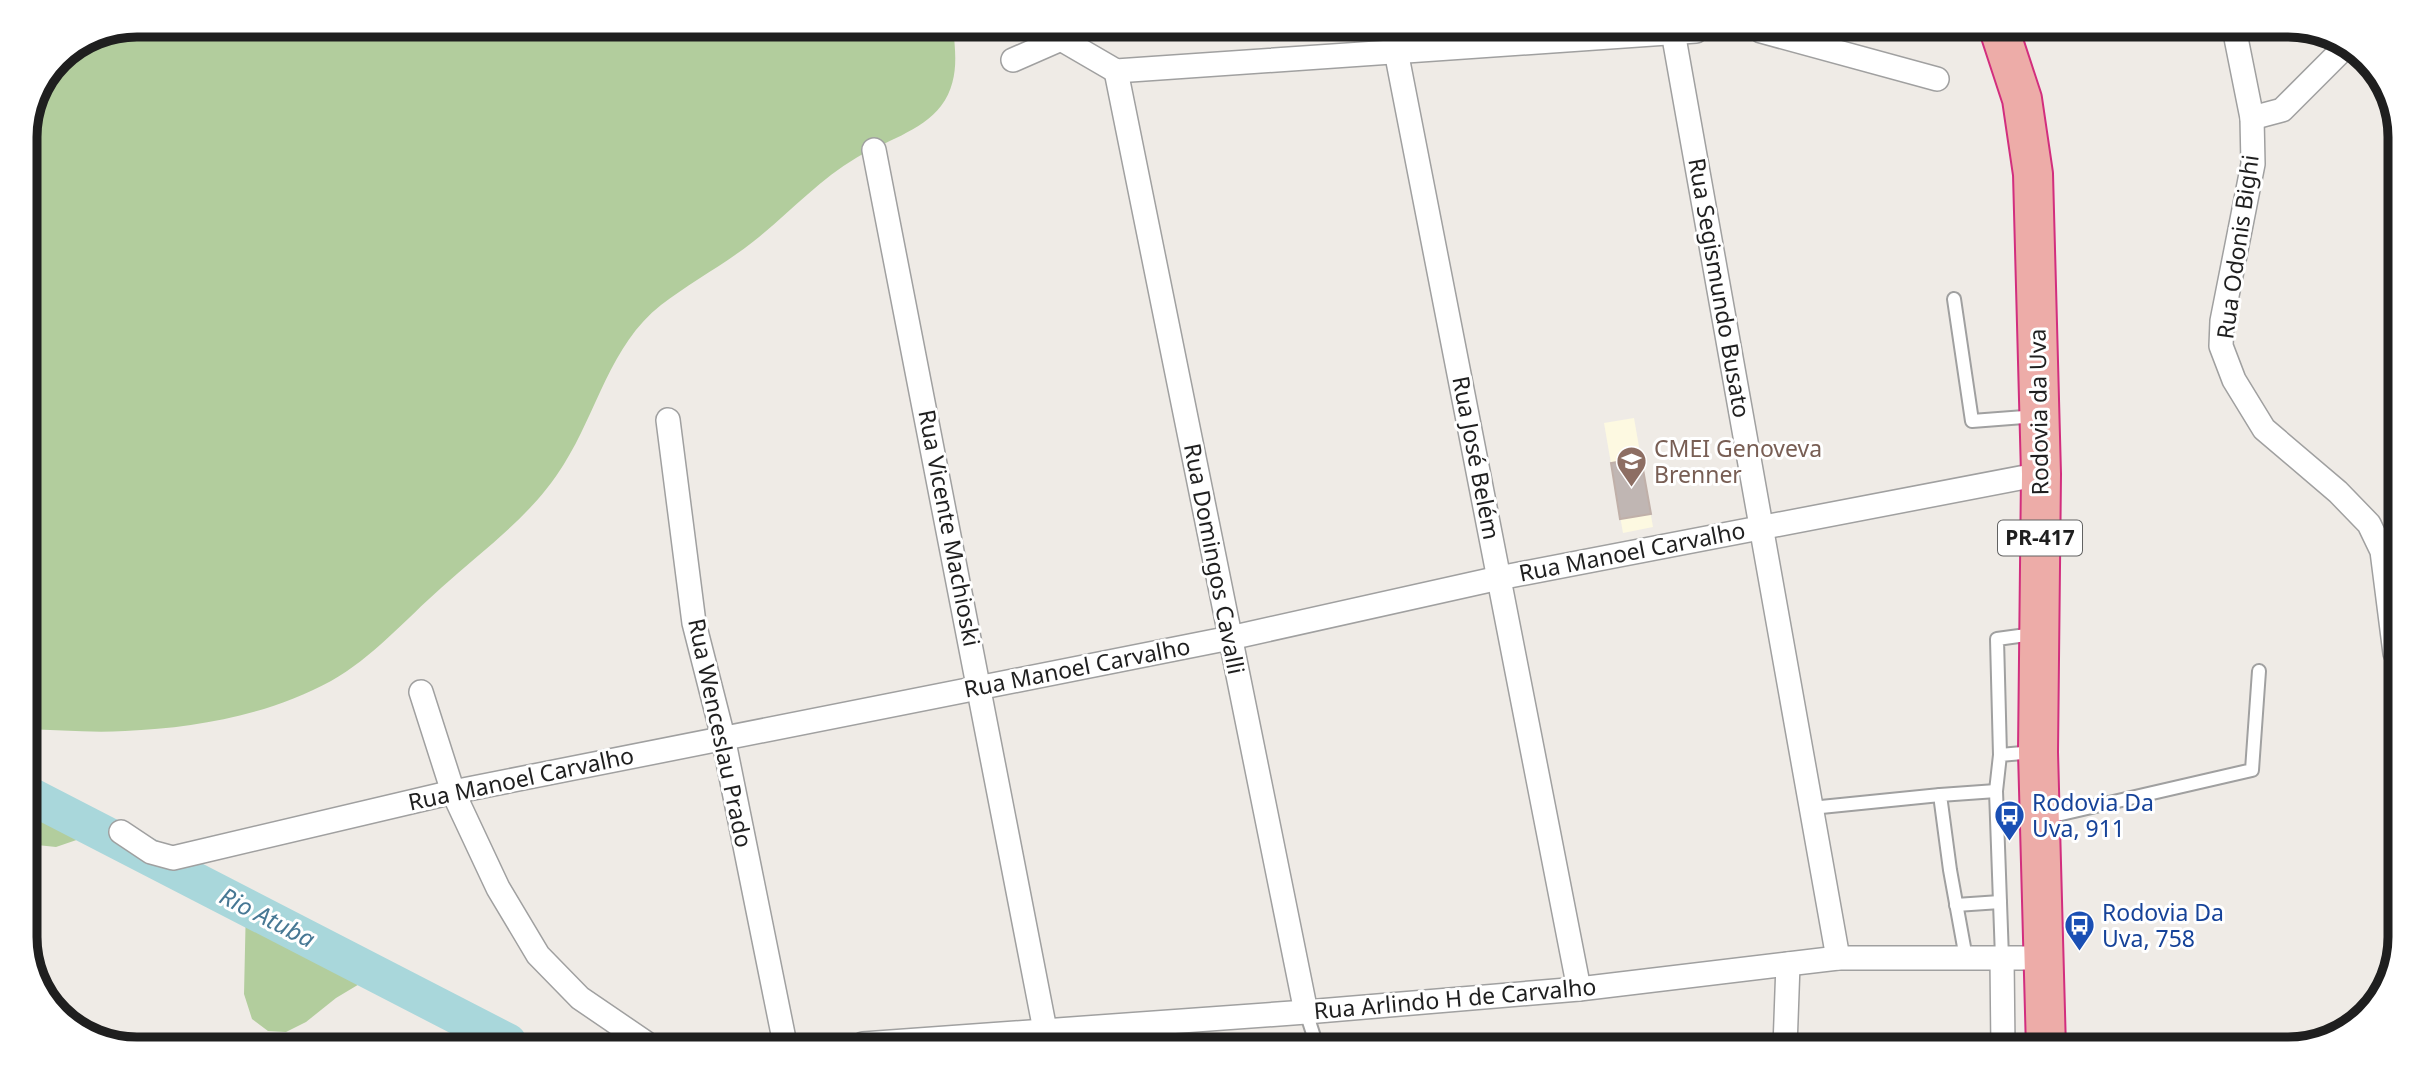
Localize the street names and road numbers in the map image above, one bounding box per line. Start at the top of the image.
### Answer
street label: Rua Odonis Bighi [2208,153,2266,341]
street label: Rua Segismundo Busato [1681,155,1759,420]
street label: Rodovia da Uva [2021,328,2055,496]
street label: Rua José Belém [1445,373,1509,542]
street label: Rua Vicente Machioski [911,407,989,649]
street label: Rua Domingos Cavalli [1177,441,1253,677]
street label: Rua Manoel Carvalho [1516,513,1748,589]
road number: PR-417 [1998,520,2082,556]
street label: Rua Wenceslau Prado [681,615,761,850]
street label: Rua Manoel Carvalho [961,629,1193,705]
street label: Rua Manoel Carvalho [405,738,636,818]
street label: Rua Arlindo H de Carvalho [1312,970,1597,1026]

